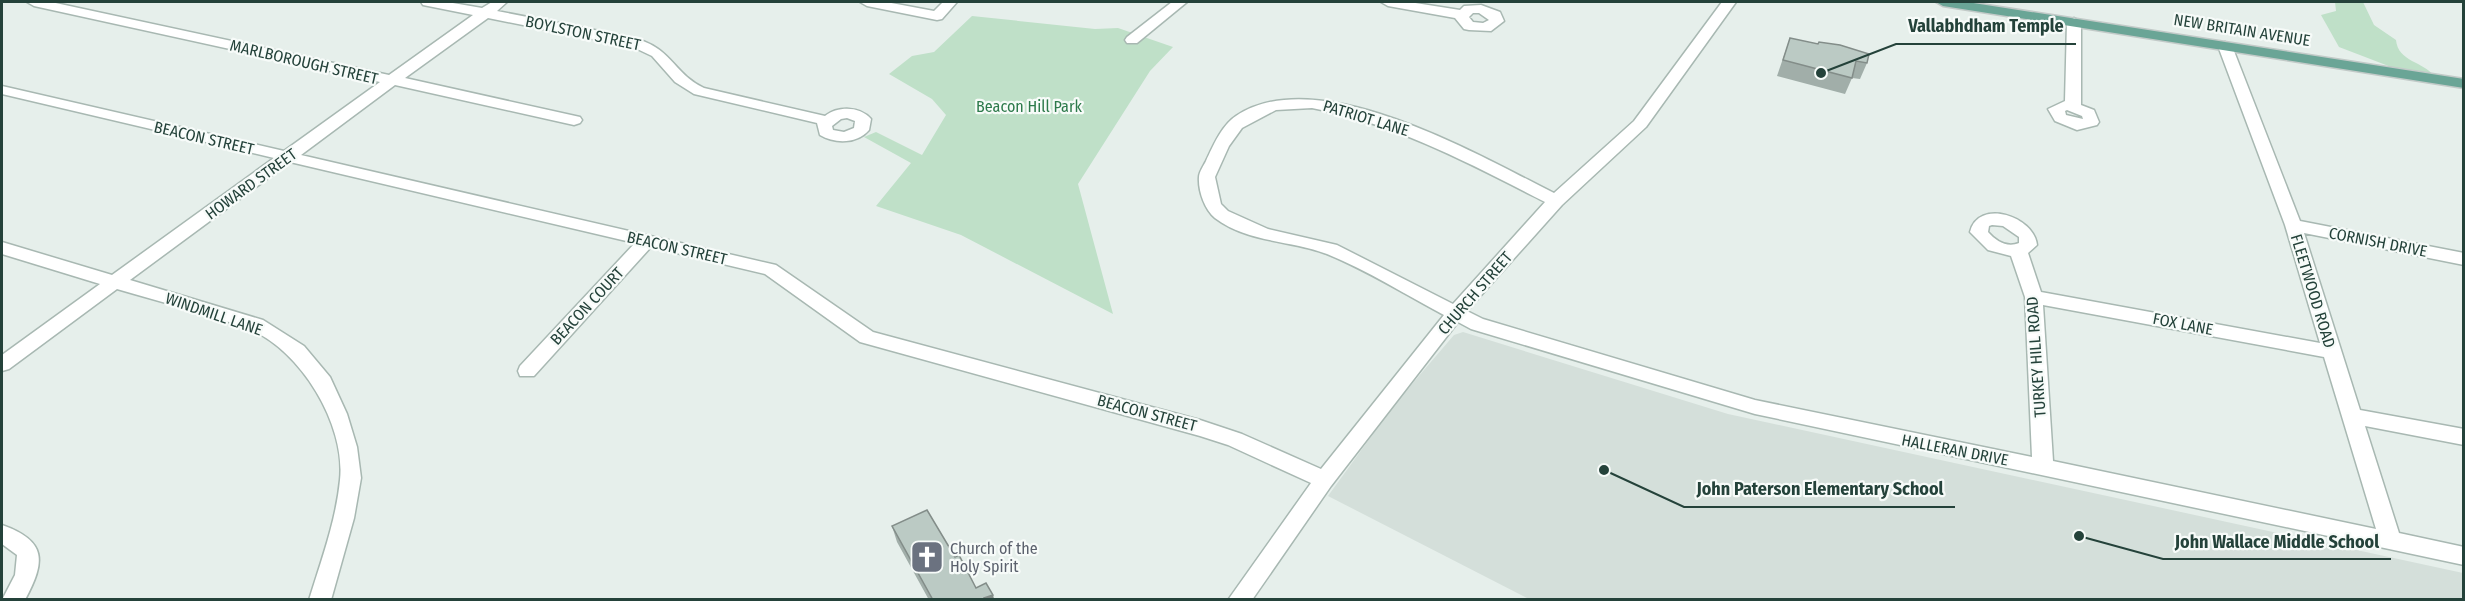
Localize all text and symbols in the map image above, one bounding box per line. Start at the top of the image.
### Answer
callout: Vallabhdham Temple [1896,8,2076,44]
street label: NEW BRITAIN AVENUE [2172,10,2312,50]
street label: BOYLSTON STREET [524,12,643,55]
text: Vallabhdham Temple [1907,15,2064,37]
street label: MARLBOROUGH STREET [228,36,380,88]
street label: PATRIOT LANE [1321,96,1411,140]
park label: Beacon Hill Park [976,97,1082,116]
street label: BEACON STREET [152,117,256,159]
street label: HOWARD STREET [202,144,301,223]
street label: CORNISH DRIVE [2327,223,2429,261]
street label: BEACON STREET [625,227,729,269]
street label: FLEETWOOD ROAD [2287,232,2339,350]
street label: CHURCH STREET [1434,247,1517,338]
street label: BEACON COURT [546,263,628,349]
street label: WINDMILL LANE [163,289,265,339]
street label: TURKEY HILL ROAD [2022,296,2050,418]
street label: FOX LANE [2151,309,2215,339]
street label: BEACON STREET [1095,391,1199,436]
street label: HALLERAN DRIVE [1900,430,2010,470]
callout: John Paterson Elementary School [1684,471,1955,507]
text: John Paterson Elementary School [1696,478,1944,500]
callout: John Wallace Middle School [2163,523,2391,559]
text: John Wallace Middle School [2174,531,2379,553]
church icon: Church of the Holy Spirit [909,539,945,575]
place label: Church of the Holy Spirit [950,539,1038,576]

